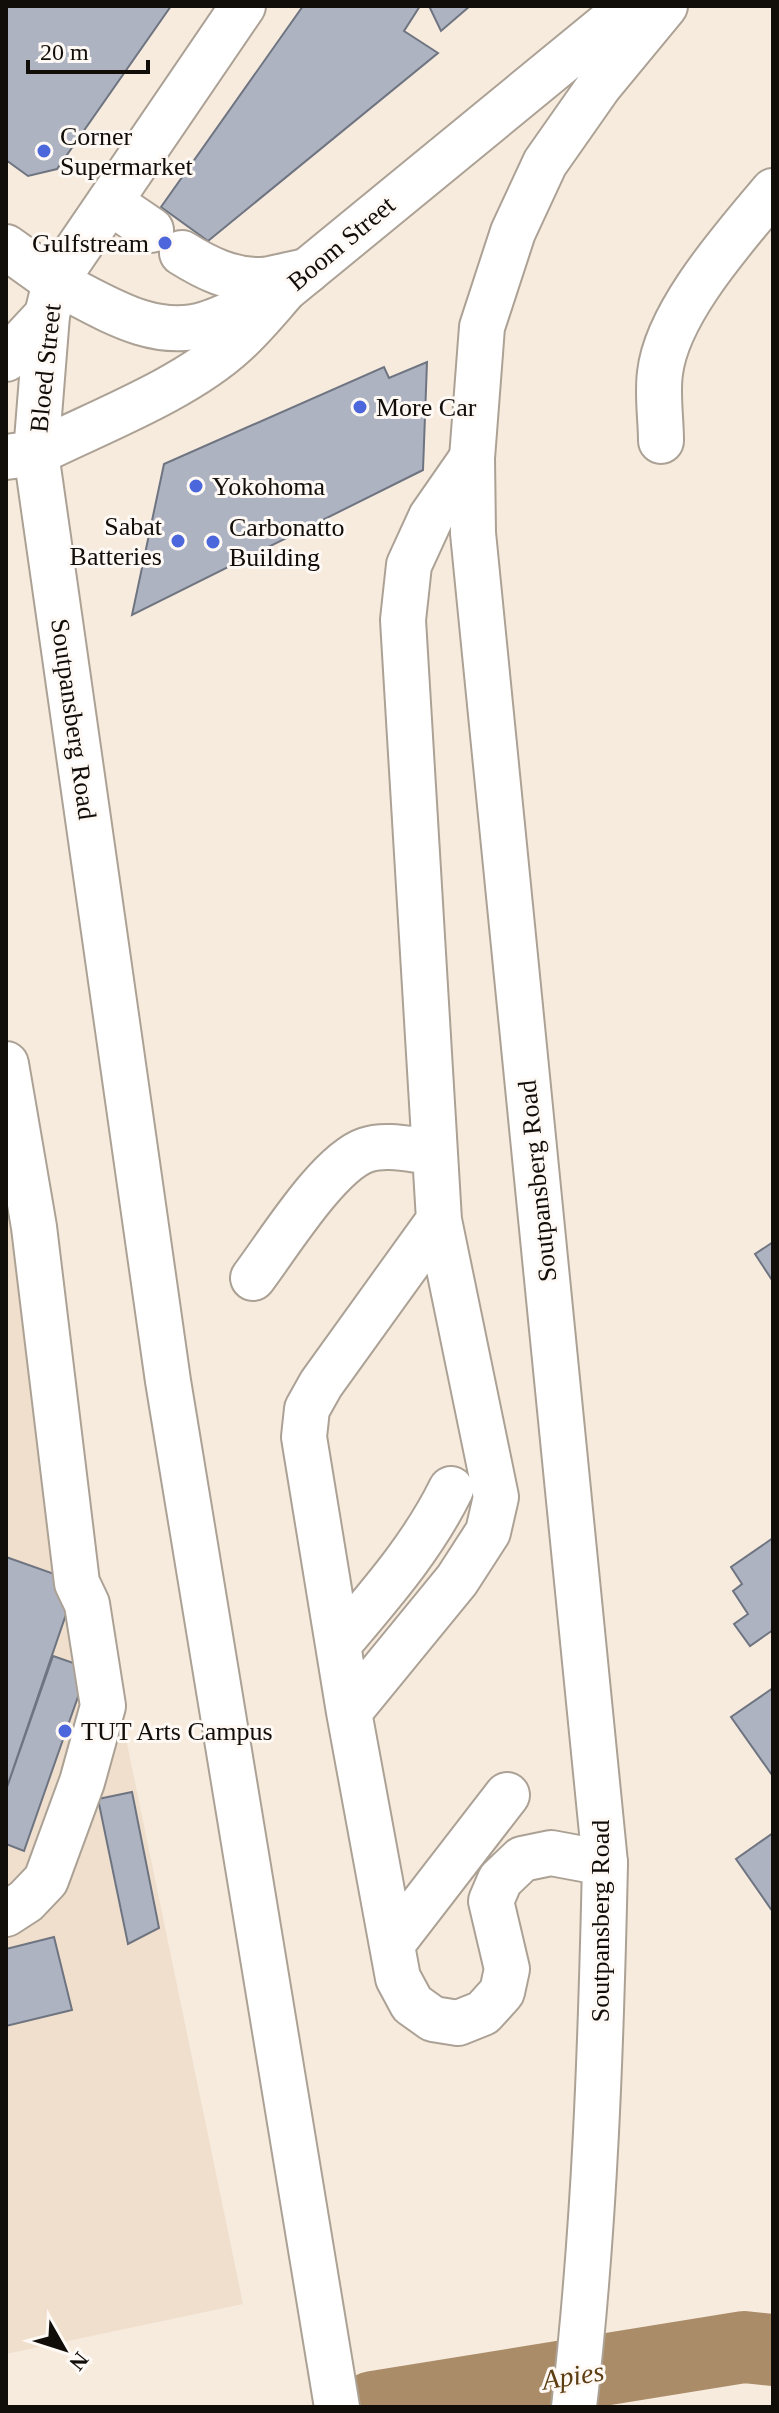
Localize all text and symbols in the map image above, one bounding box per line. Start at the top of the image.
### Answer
scale bar [28,24,148,74]
text: 20 m [40,39,89,65]
place label: Corner Supermarket [60,122,194,181]
marker: Corner Supermarket [35,142,53,160]
street label: Boom Street [282,190,401,297]
place label: Gulfstream [32,229,149,258]
marker: Gulfstream [156,234,174,252]
street label: Bloed Street [24,302,67,434]
place label: More Car [376,393,477,422]
marker: More Car [351,398,369,416]
place label: Yokohoma [212,472,325,501]
marker: Yokohoma [187,477,205,495]
place label: Sabat Batteries [70,512,163,571]
place label: Carbonatto Building [229,513,345,572]
marker: Sabat Batteries [169,532,187,550]
marker: Carbonatto Building [204,533,222,551]
street label: Soutpansberg Road [45,617,102,821]
street label: Soutpansberg Road [512,1079,562,1283]
place label: TUT Arts Campus [81,1717,273,1746]
marker: TUT Arts Campus [56,1722,74,1740]
street label: Soutpansberg Road [586,1820,615,2022]
north arrow [24,2309,104,2389]
text: N [64,2347,94,2375]
water label: Apies [538,2355,606,2396]

